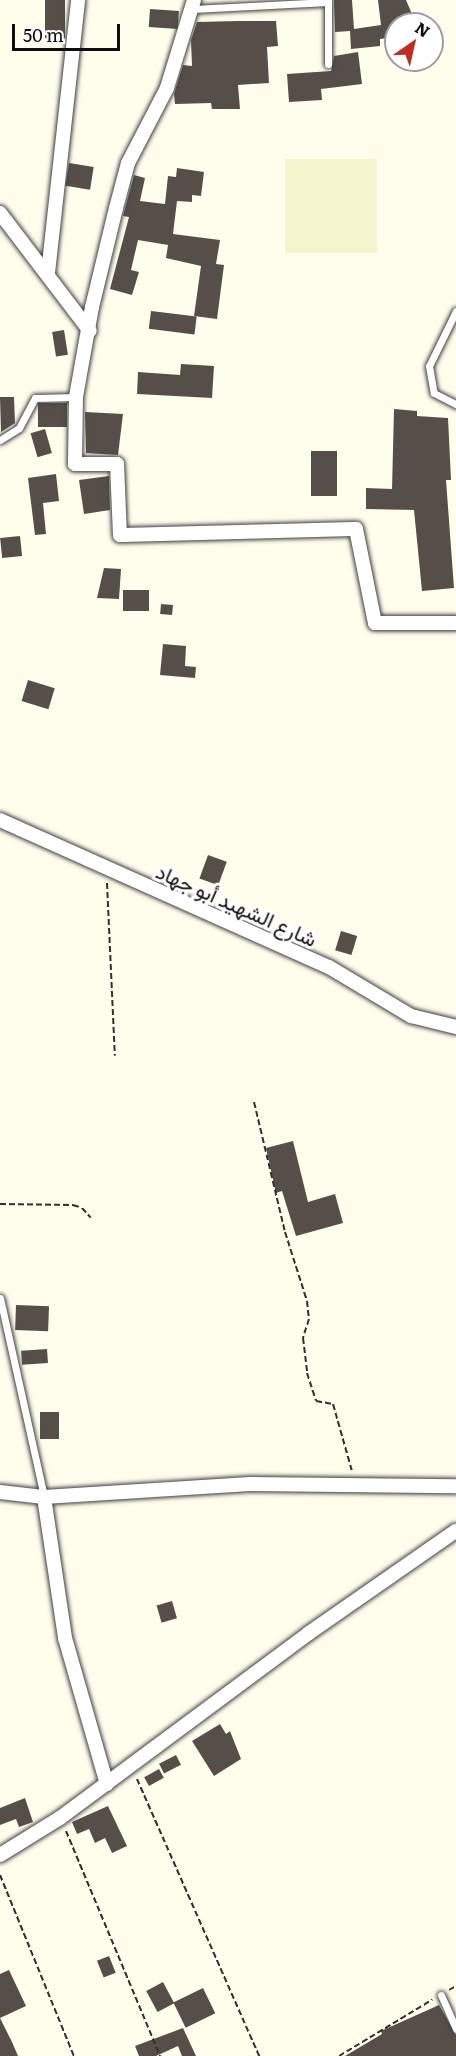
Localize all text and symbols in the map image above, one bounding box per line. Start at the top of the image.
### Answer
scale bar [15,12,123,50]
north arrow [384,12,444,72]
text: N [411,15,435,42]
text: 50 m [23,21,64,48]
street label: شارع الشهيد أبو جهاد [153,857,321,951]

